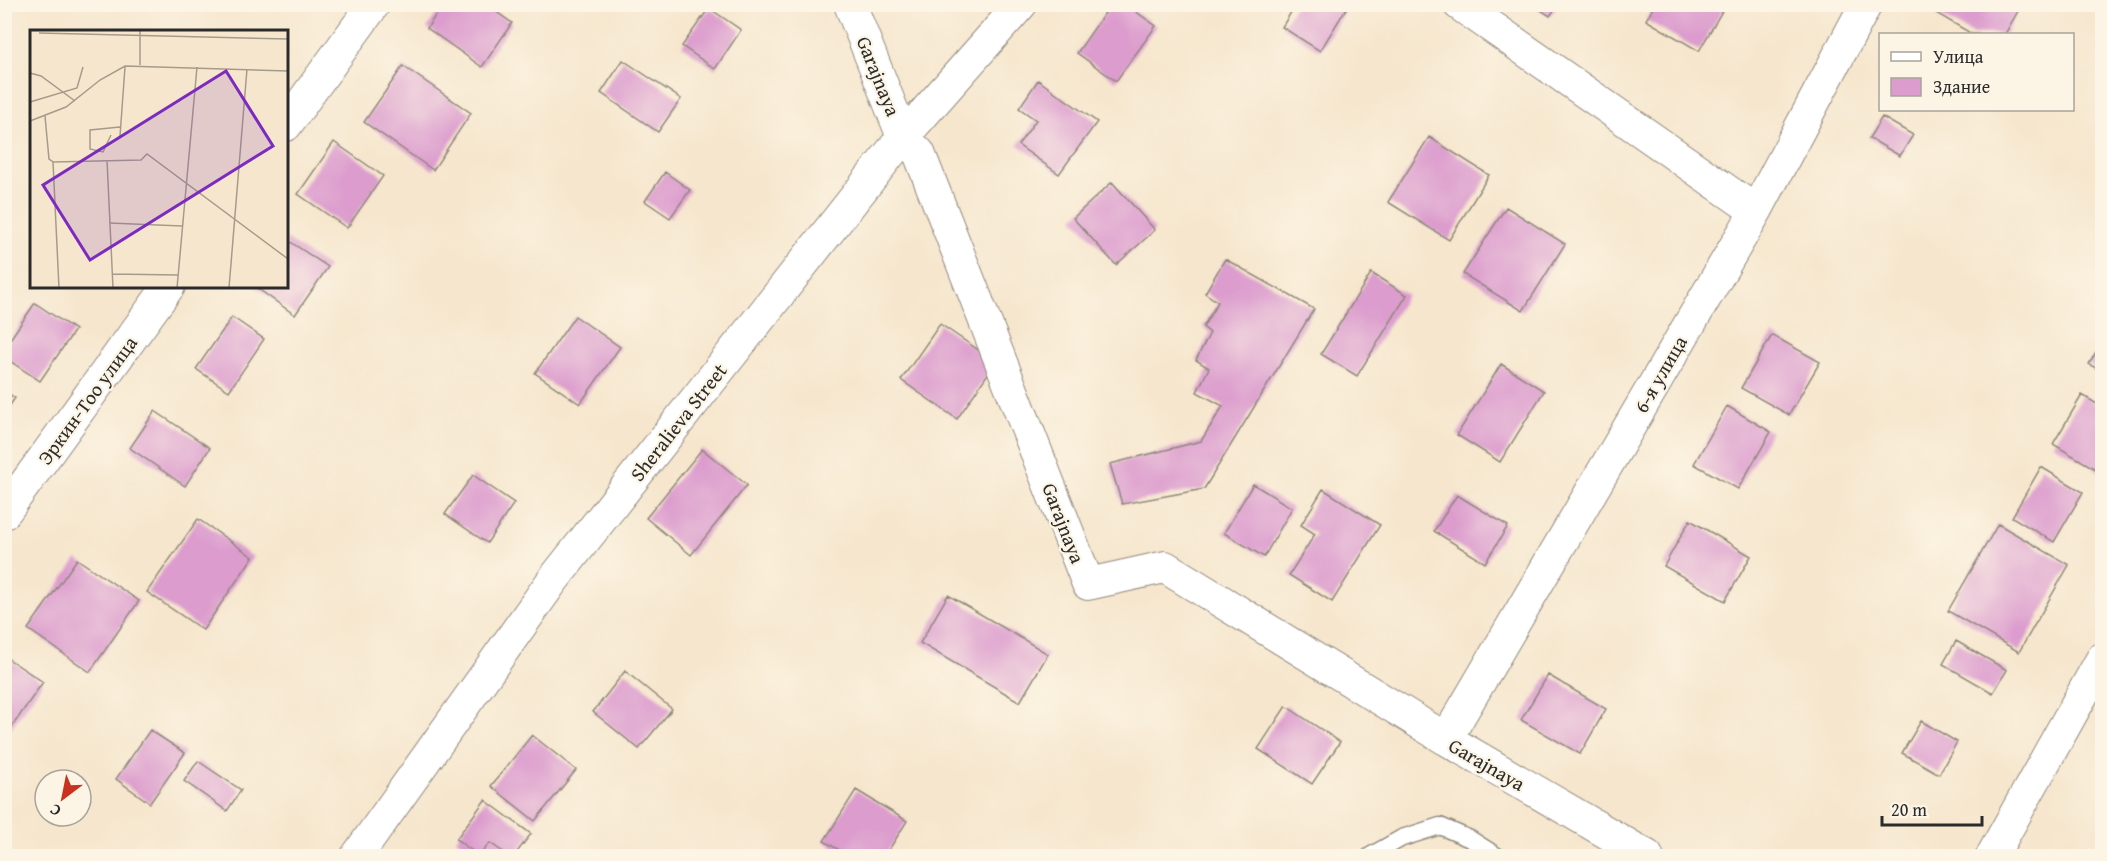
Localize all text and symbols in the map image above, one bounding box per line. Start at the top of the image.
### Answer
inset map [30,30,288,288]
street label: Garajnaya [850,32,908,121]
legend [1879,33,2074,111]
text: Улица [1933,43,1984,70]
text: Здание [1933,73,1990,100]
street label: Эркин-Тоо улица [30,329,144,470]
street label: 6-я улица [1626,330,1694,418]
street label: Sheralieva Street [623,357,733,487]
street label: Garajnaya [1035,479,1093,568]
street label: Garajnaya [1443,730,1531,798]
north arrow [33,768,93,828]
scale bar [1882,789,1982,827]
text: 20 m [1891,796,1927,823]
text: С [45,798,65,823]

